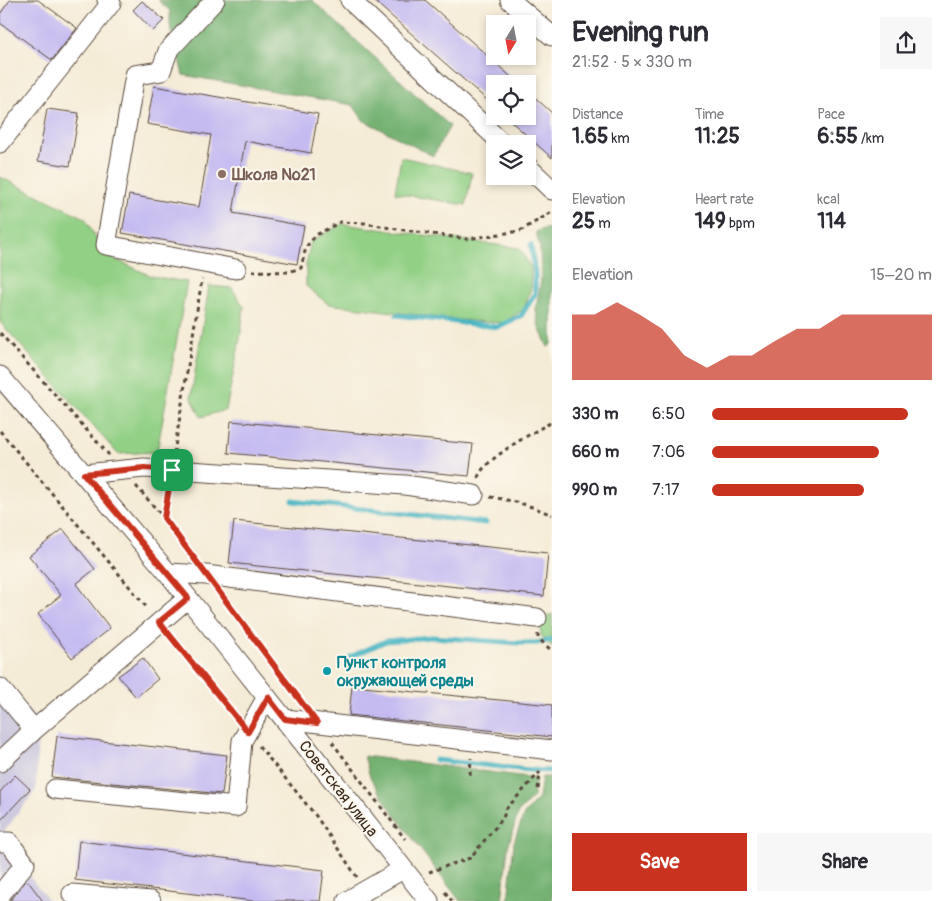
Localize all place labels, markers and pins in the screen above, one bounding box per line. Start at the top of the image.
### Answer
place label: Школа №21 [231,165,316,185]
marker: Школа №21 [216,168,228,180]
pin [151,449,193,491]
place label: Пункт контроля окружающей среды [336,653,474,691]
marker: Пункт контроля окружающей среды [321,665,333,677]

